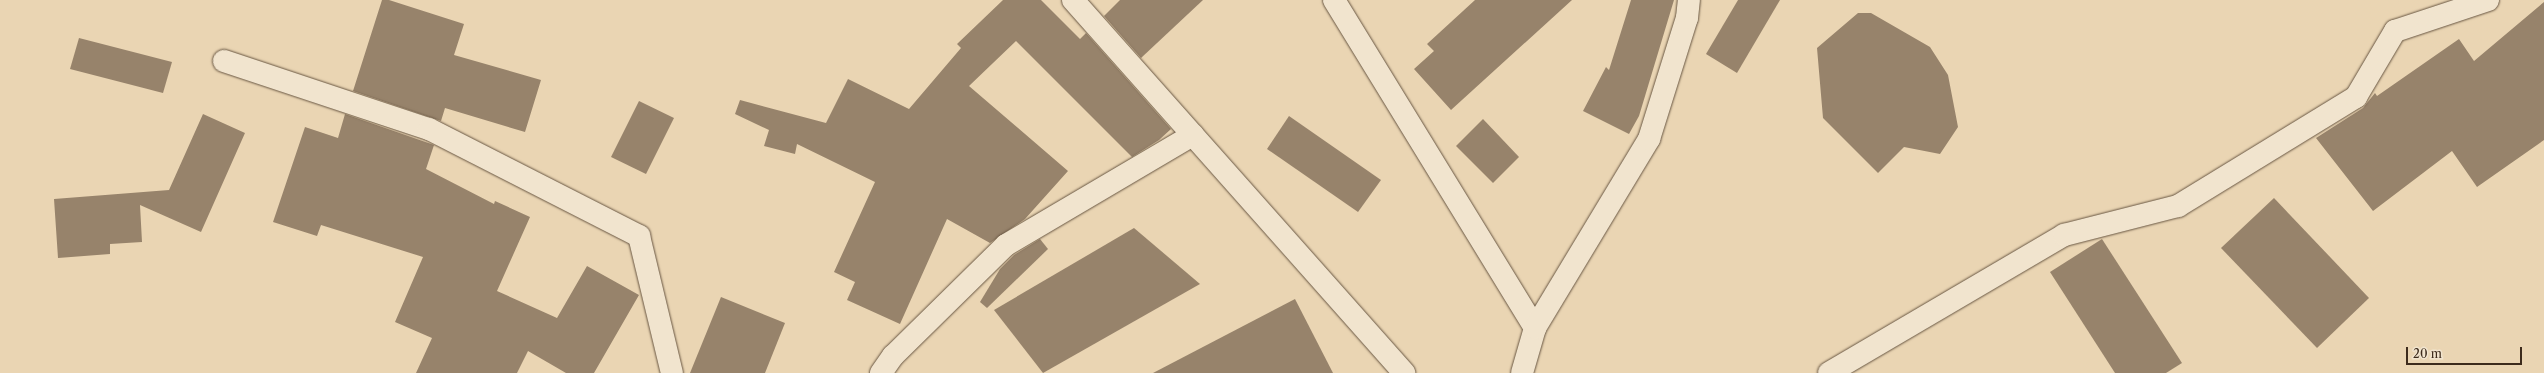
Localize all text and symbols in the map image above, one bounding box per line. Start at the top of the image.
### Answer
scale bar [2408,339,2524,365]
text: 20 m [2413,346,2442,361]

